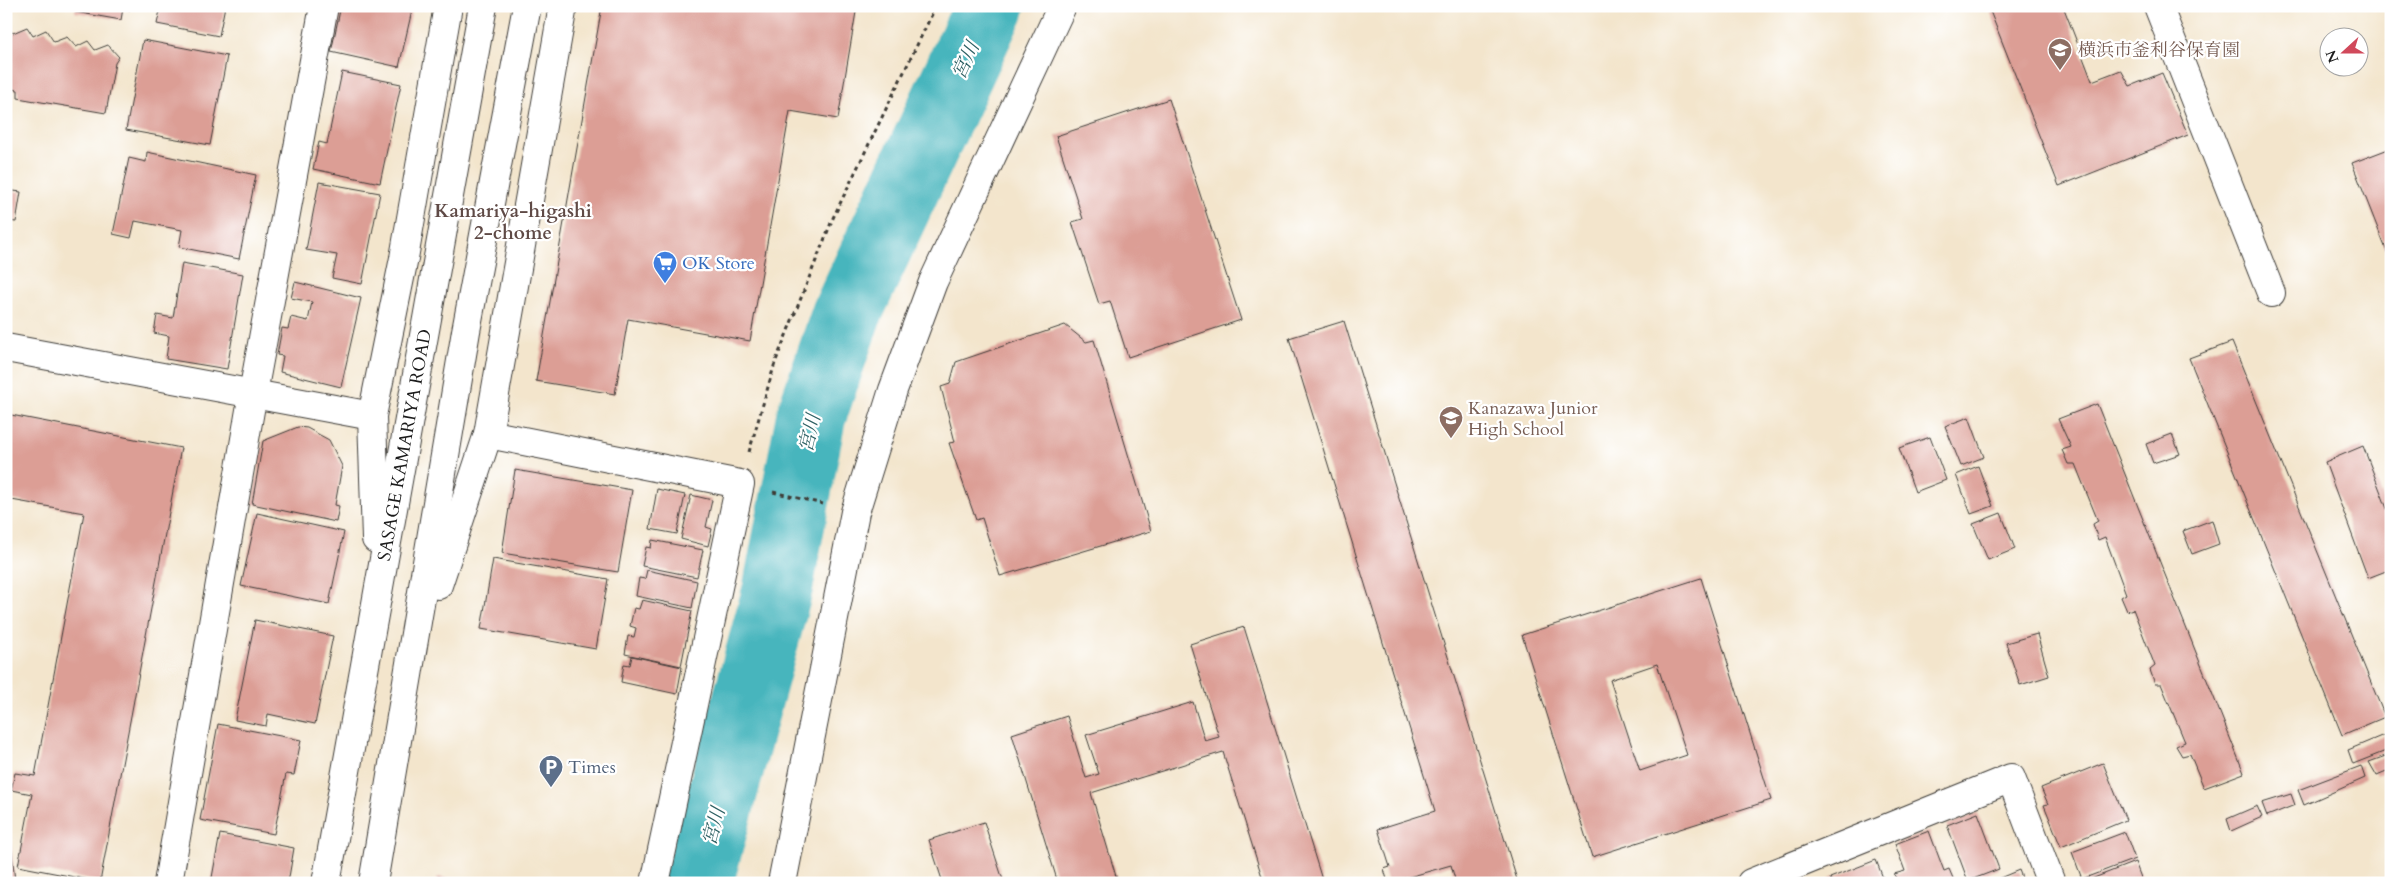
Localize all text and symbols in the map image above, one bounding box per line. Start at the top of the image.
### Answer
north arrow [2320,28,2370,78]
water label: 宮川 [946,36,987,83]
school or university icon: 横浜市釜利谷保育園 [2047,37,2073,71]
place label: 横浜市釜利谷保育園 [2078,38,2240,63]
text: N [2321,47,2343,66]
district label: Kamariya-higashi 2-chome [434,198,592,246]
supermarket icon: OK Store [652,250,678,284]
place label: OK Store [682,251,755,276]
street label: SASAGE KAMARIYA ROAD [372,327,438,563]
place label: Kanazawa Junior High School [1468,396,1598,442]
school or university icon: Kanazawa Junior High School [1438,405,1464,439]
water label: 宮川 [793,410,827,455]
parking icon: Times [538,754,564,788]
place label: Times [568,755,616,780]
water label: 宮川 [696,803,732,848]

